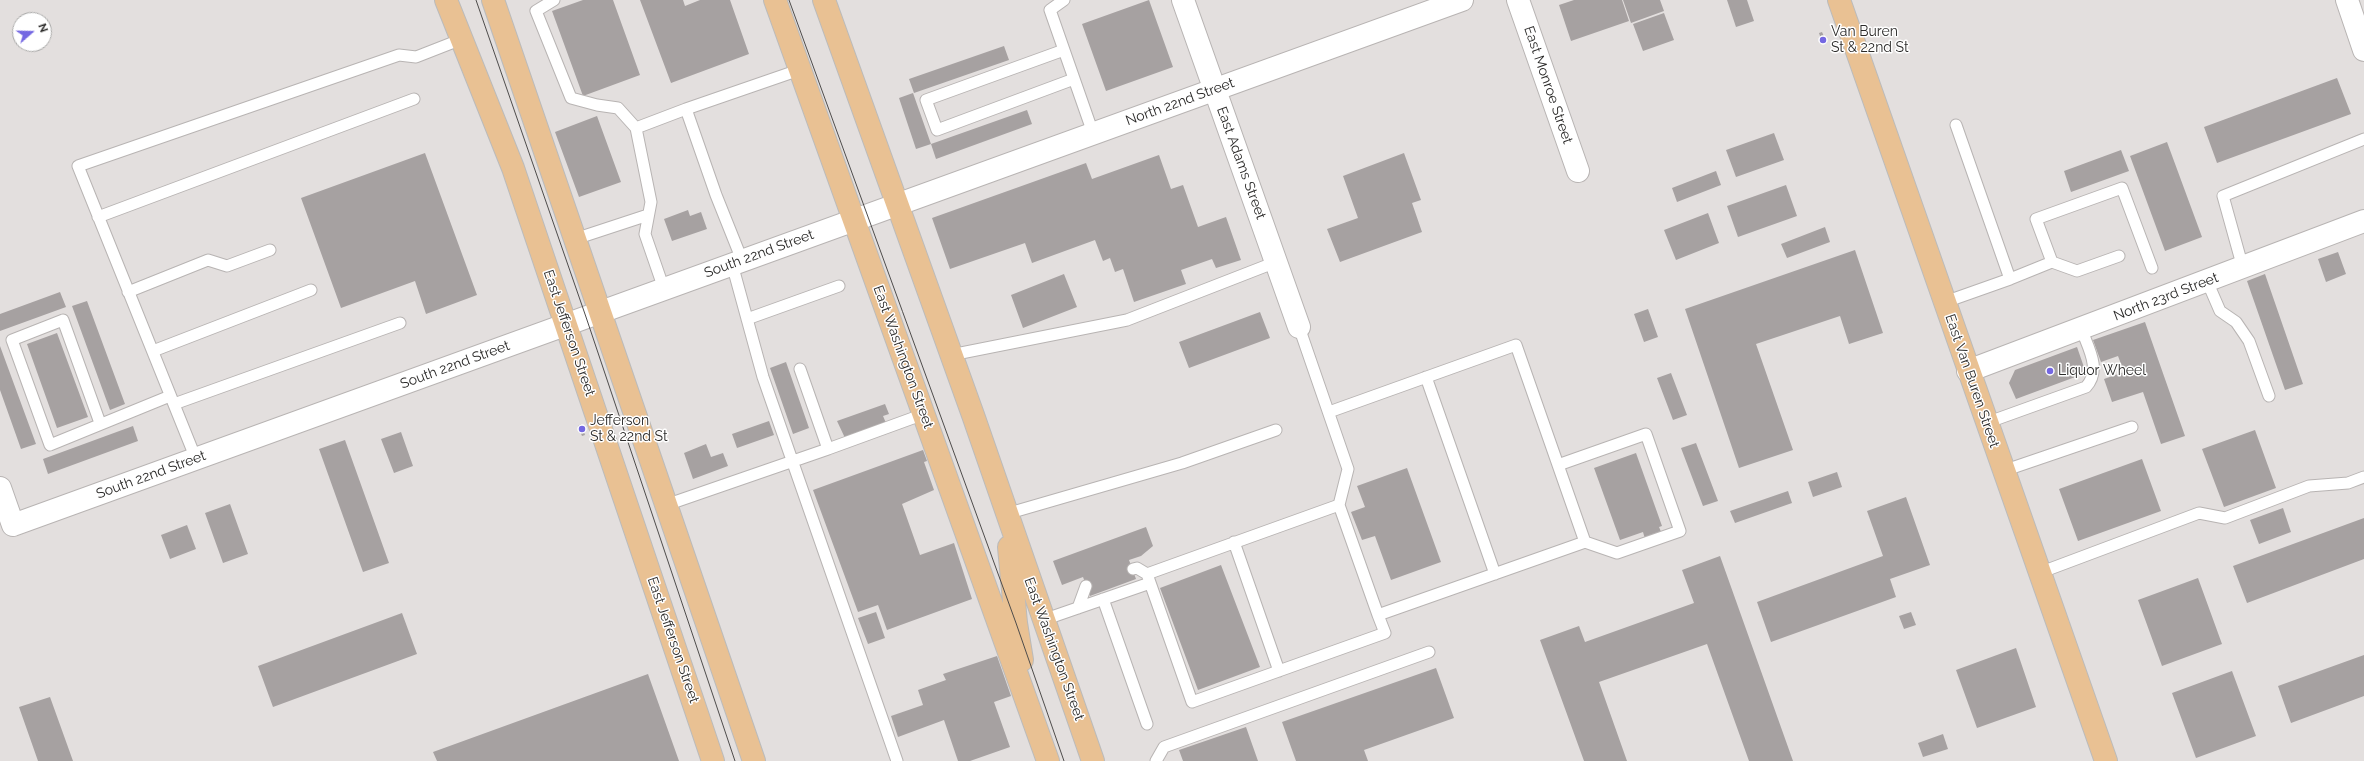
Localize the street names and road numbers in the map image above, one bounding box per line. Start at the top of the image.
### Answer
street label: East Monroe Street [1520,24,1576,146]
street label: North 22nd Street [1123,75,1237,129]
street label: East Adams Street [1213,104,1269,222]
street label: South 22nd Street [702,226,816,282]
street label: East Jefferson Street [539,268,599,398]
street label: North 23rd Street [2111,269,2221,325]
street label: East Washington Street [869,283,937,431]
street label: East Van Buren Street [1941,312,2003,450]
street label: South 22nd Street [398,337,512,393]
street label: South 22nd Street [94,447,208,503]
street label: East Jefferson Street [643,575,703,705]
street label: East Washington Street [1020,575,1088,723]

